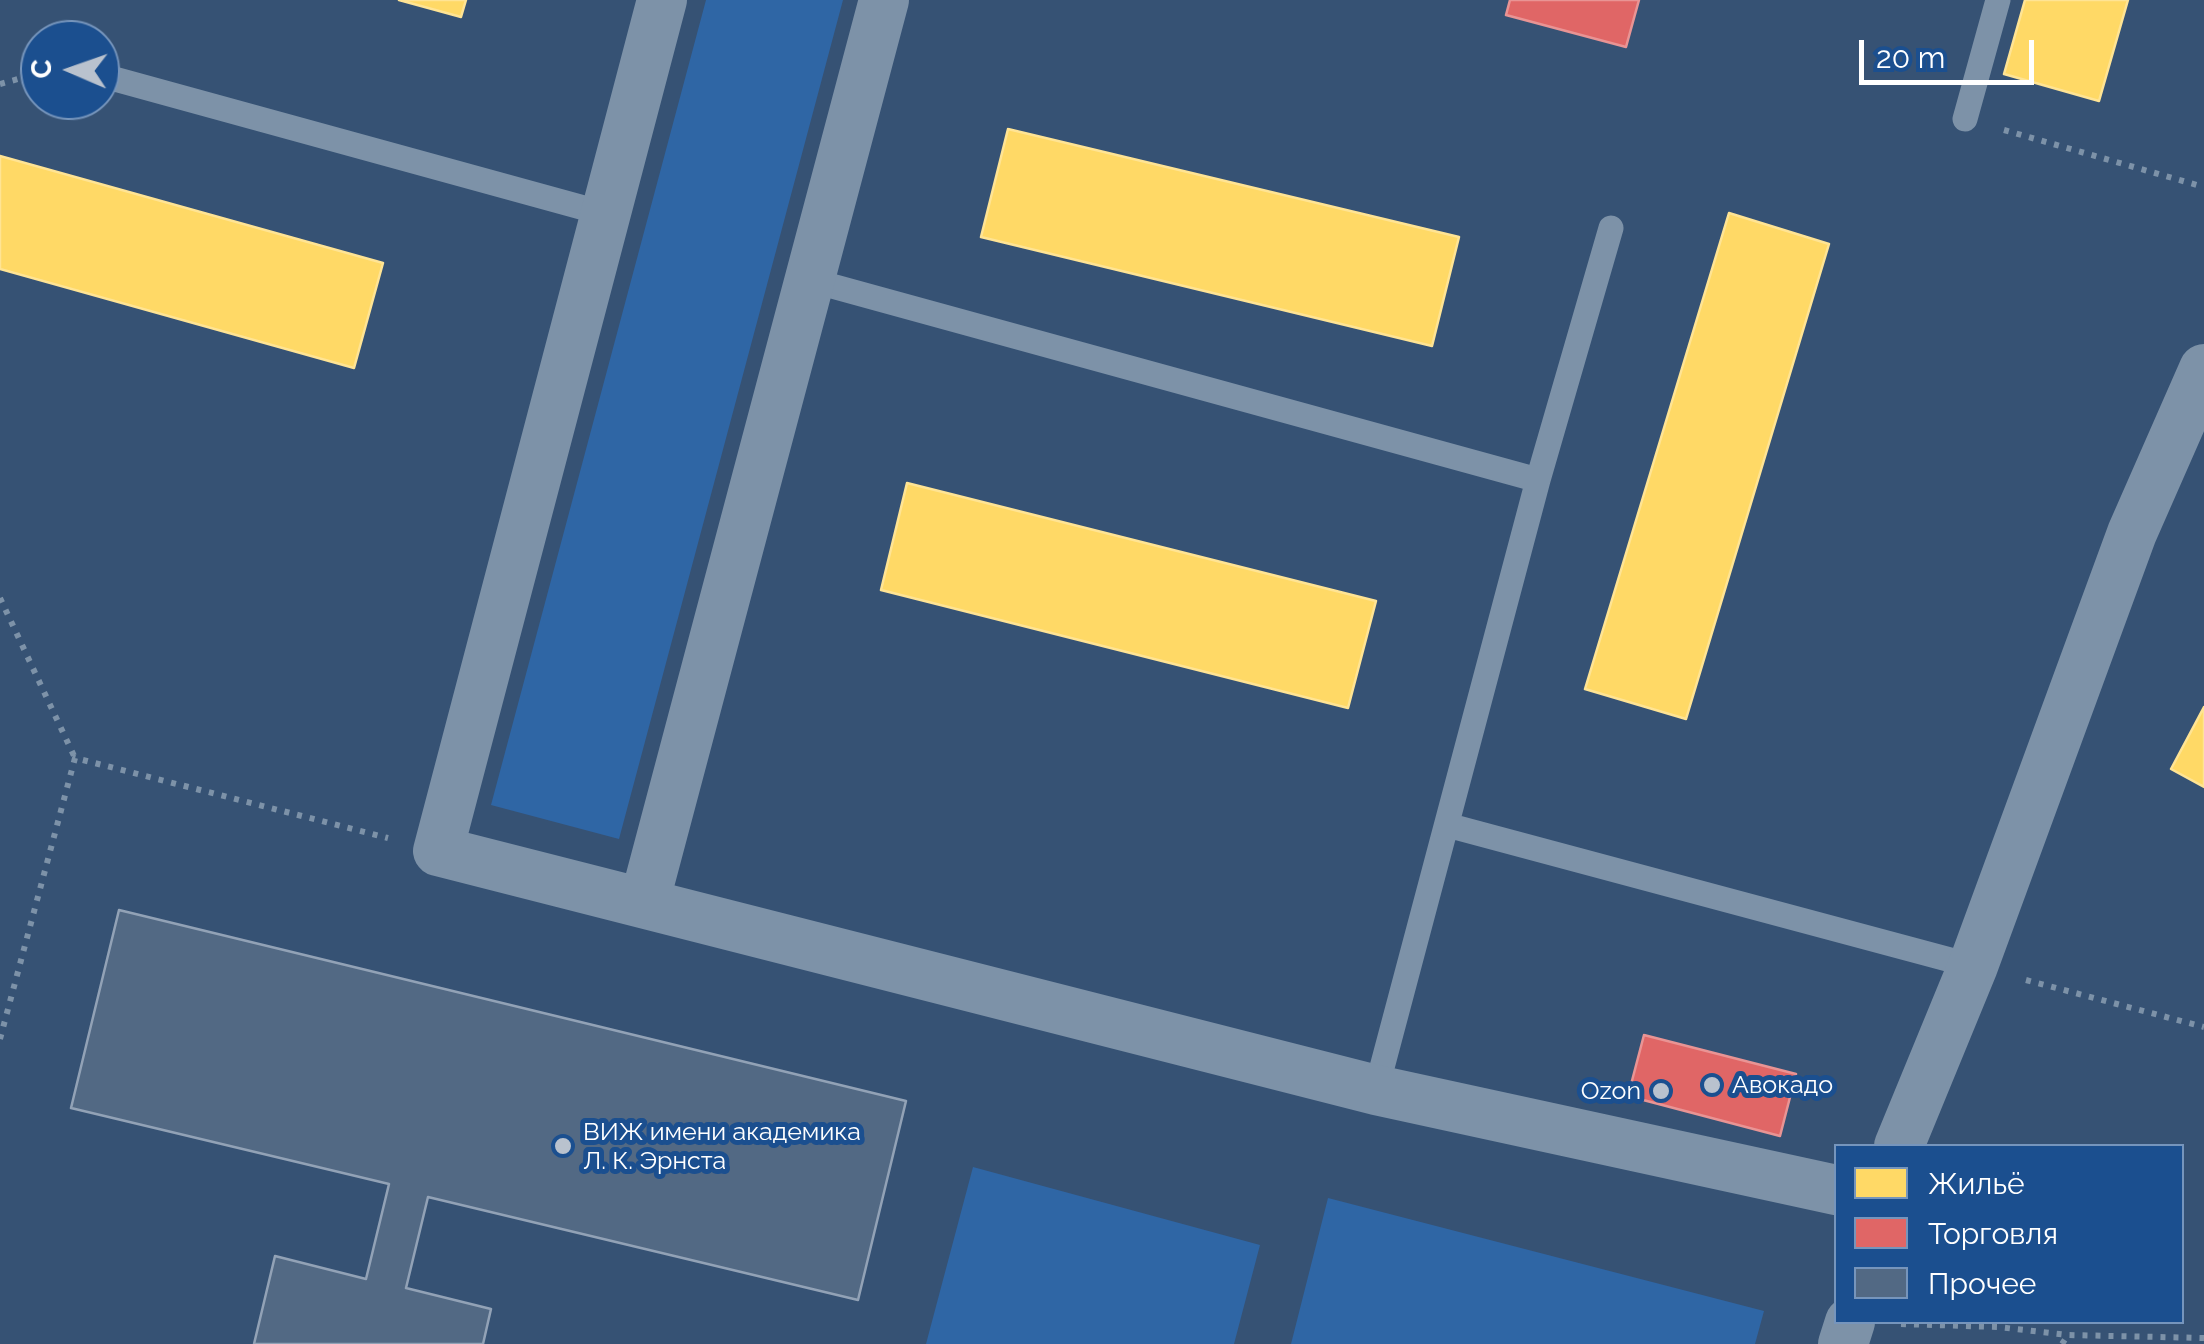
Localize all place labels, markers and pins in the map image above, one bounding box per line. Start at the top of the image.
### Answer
place label: Авокадо [1732,1070,1833,1100]
marker: Авокадо [1701,1074,1723,1096]
place label: Ozon [1581,1076,1641,1106]
marker: Ozon [1650,1080,1672,1102]
place label: ВИЖ имени академика Л. К. Эрнста [583,1117,861,1176]
marker: ВИЖ имени академика Л. К. Эрнста [552,1135,574,1157]

